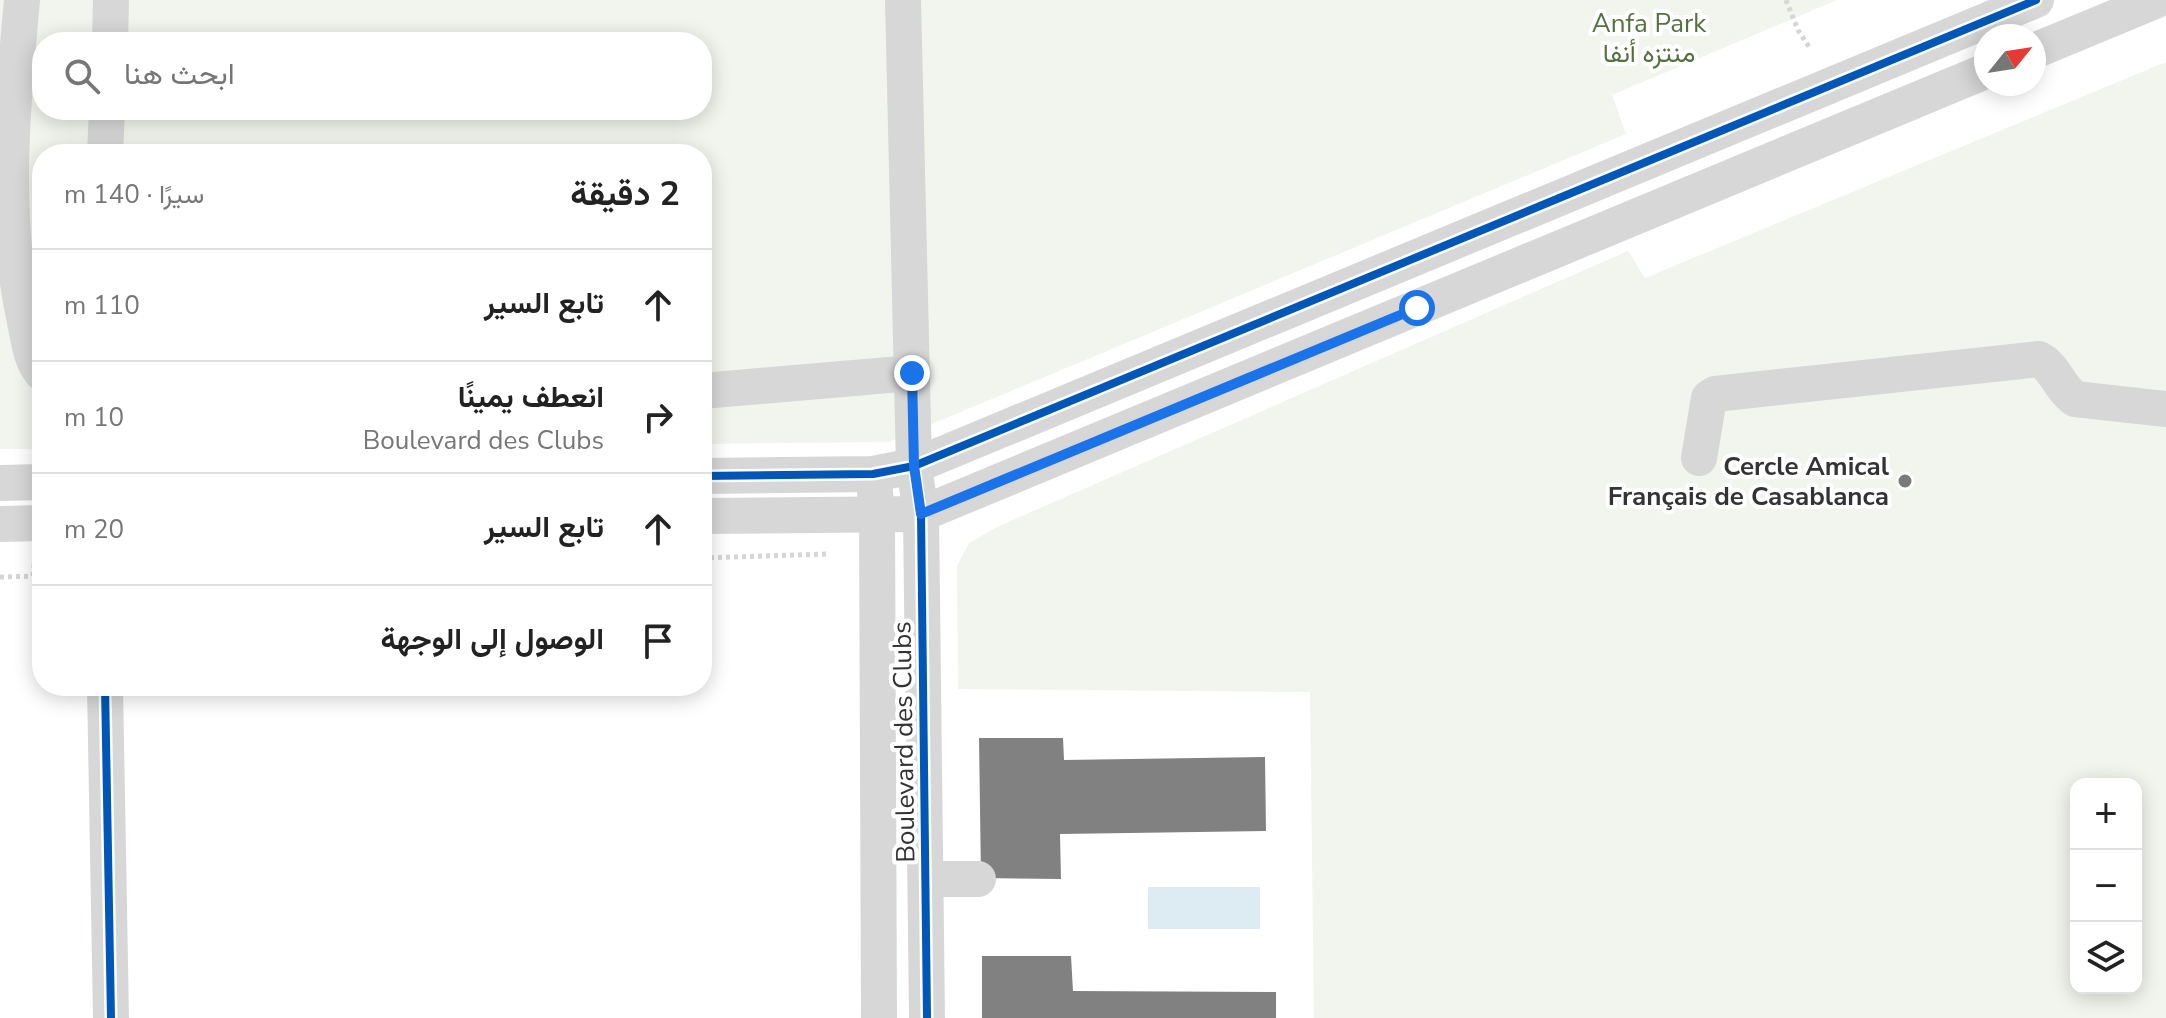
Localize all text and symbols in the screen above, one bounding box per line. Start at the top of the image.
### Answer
park label: Anfa Park منتزه أنفا [1592,6,1707,71]
north arrow [1974,24,2046,96]
search box [32,32,712,120]
icon: search [60,54,104,98]
text: ابحث هنا [124,54,235,95]
text: 2 دقيقة [570,171,680,217]
text: سيرًا · 140 m [64,177,204,212]
text: تابع السير [484,283,604,324]
icon: ahead [636,283,680,327]
text: 110 m [64,288,140,323]
route start [1399,290,1435,326]
route end [894,355,930,391]
text: انعطف يمينًا [458,377,604,418]
icon: right [636,395,680,439]
text: 10 m [64,400,124,435]
text: Boulevard des Clubs [363,423,604,458]
place label: Cercle Amical Français de Casablanca [1608,449,1890,514]
marker: Cercle Amical Français de Casablanca [1896,472,1914,490]
text: تابع السير [484,507,604,548]
icon: ahead [636,507,680,551]
text: 20 m [64,512,124,547]
text: الوصول إلى الوجهة [380,619,604,660]
icon: arrive [636,619,680,663]
street label: Boulevard des Clubs [884,621,924,863]
map controls [2070,778,2142,994]
button: + [2070,778,2142,850]
button: − [2070,850,2142,922]
button: layers [2070,922,2142,994]

